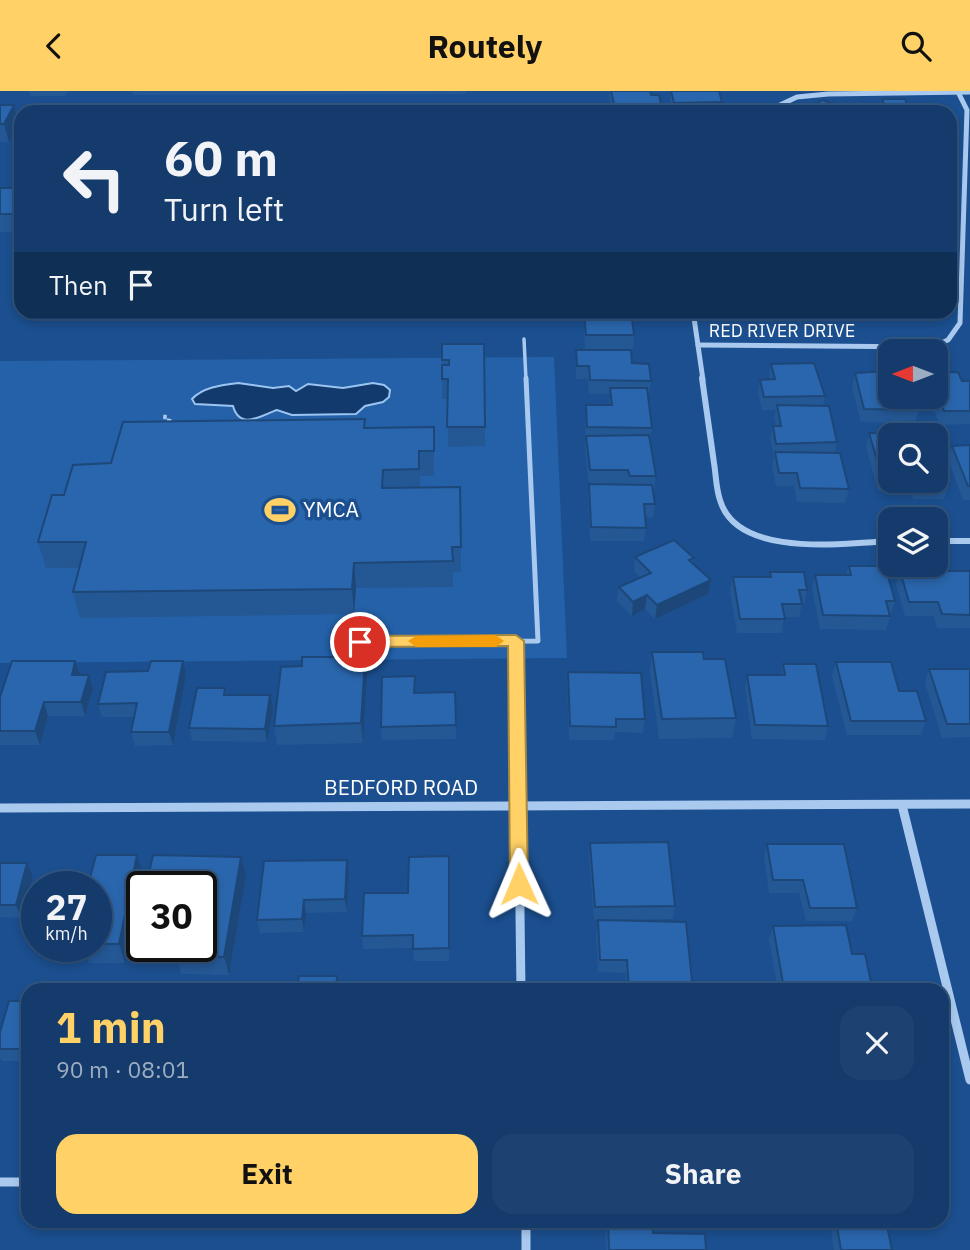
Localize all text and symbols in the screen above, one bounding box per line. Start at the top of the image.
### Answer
text: Routely [428,25,542,67]
icon: back [35,27,73,65]
icon: search [897,27,935,65]
text: 60 m [164,126,278,189]
icon: left [49,133,140,224]
text: Turn left [164,188,284,230]
icon: arrive [122,266,160,304]
text: Then [49,268,108,302]
street label: RED RIVER DRIVE [709,319,855,342]
north arrow [878,339,948,409]
map controls [878,339,948,577]
button: search [878,423,948,493]
sports icon: YMCA [263,493,297,527]
place label: YMCA [303,495,359,523]
button: layers [878,507,948,577]
pin [330,612,390,672]
icon: arrive [341,623,379,661]
street label: BEDFORD ROAD [324,773,478,801]
position arrow [482,847,556,921]
speed limit sign: 30 [126,871,217,962]
text: 27 [45,884,88,930]
text: km/h [45,922,88,945]
text: 1 min [56,1000,166,1055]
button: close [840,1006,914,1080]
text: 90 m · 08:01 [56,1054,189,1084]
button: Exit [56,1134,478,1214]
button: Share [492,1134,914,1214]

